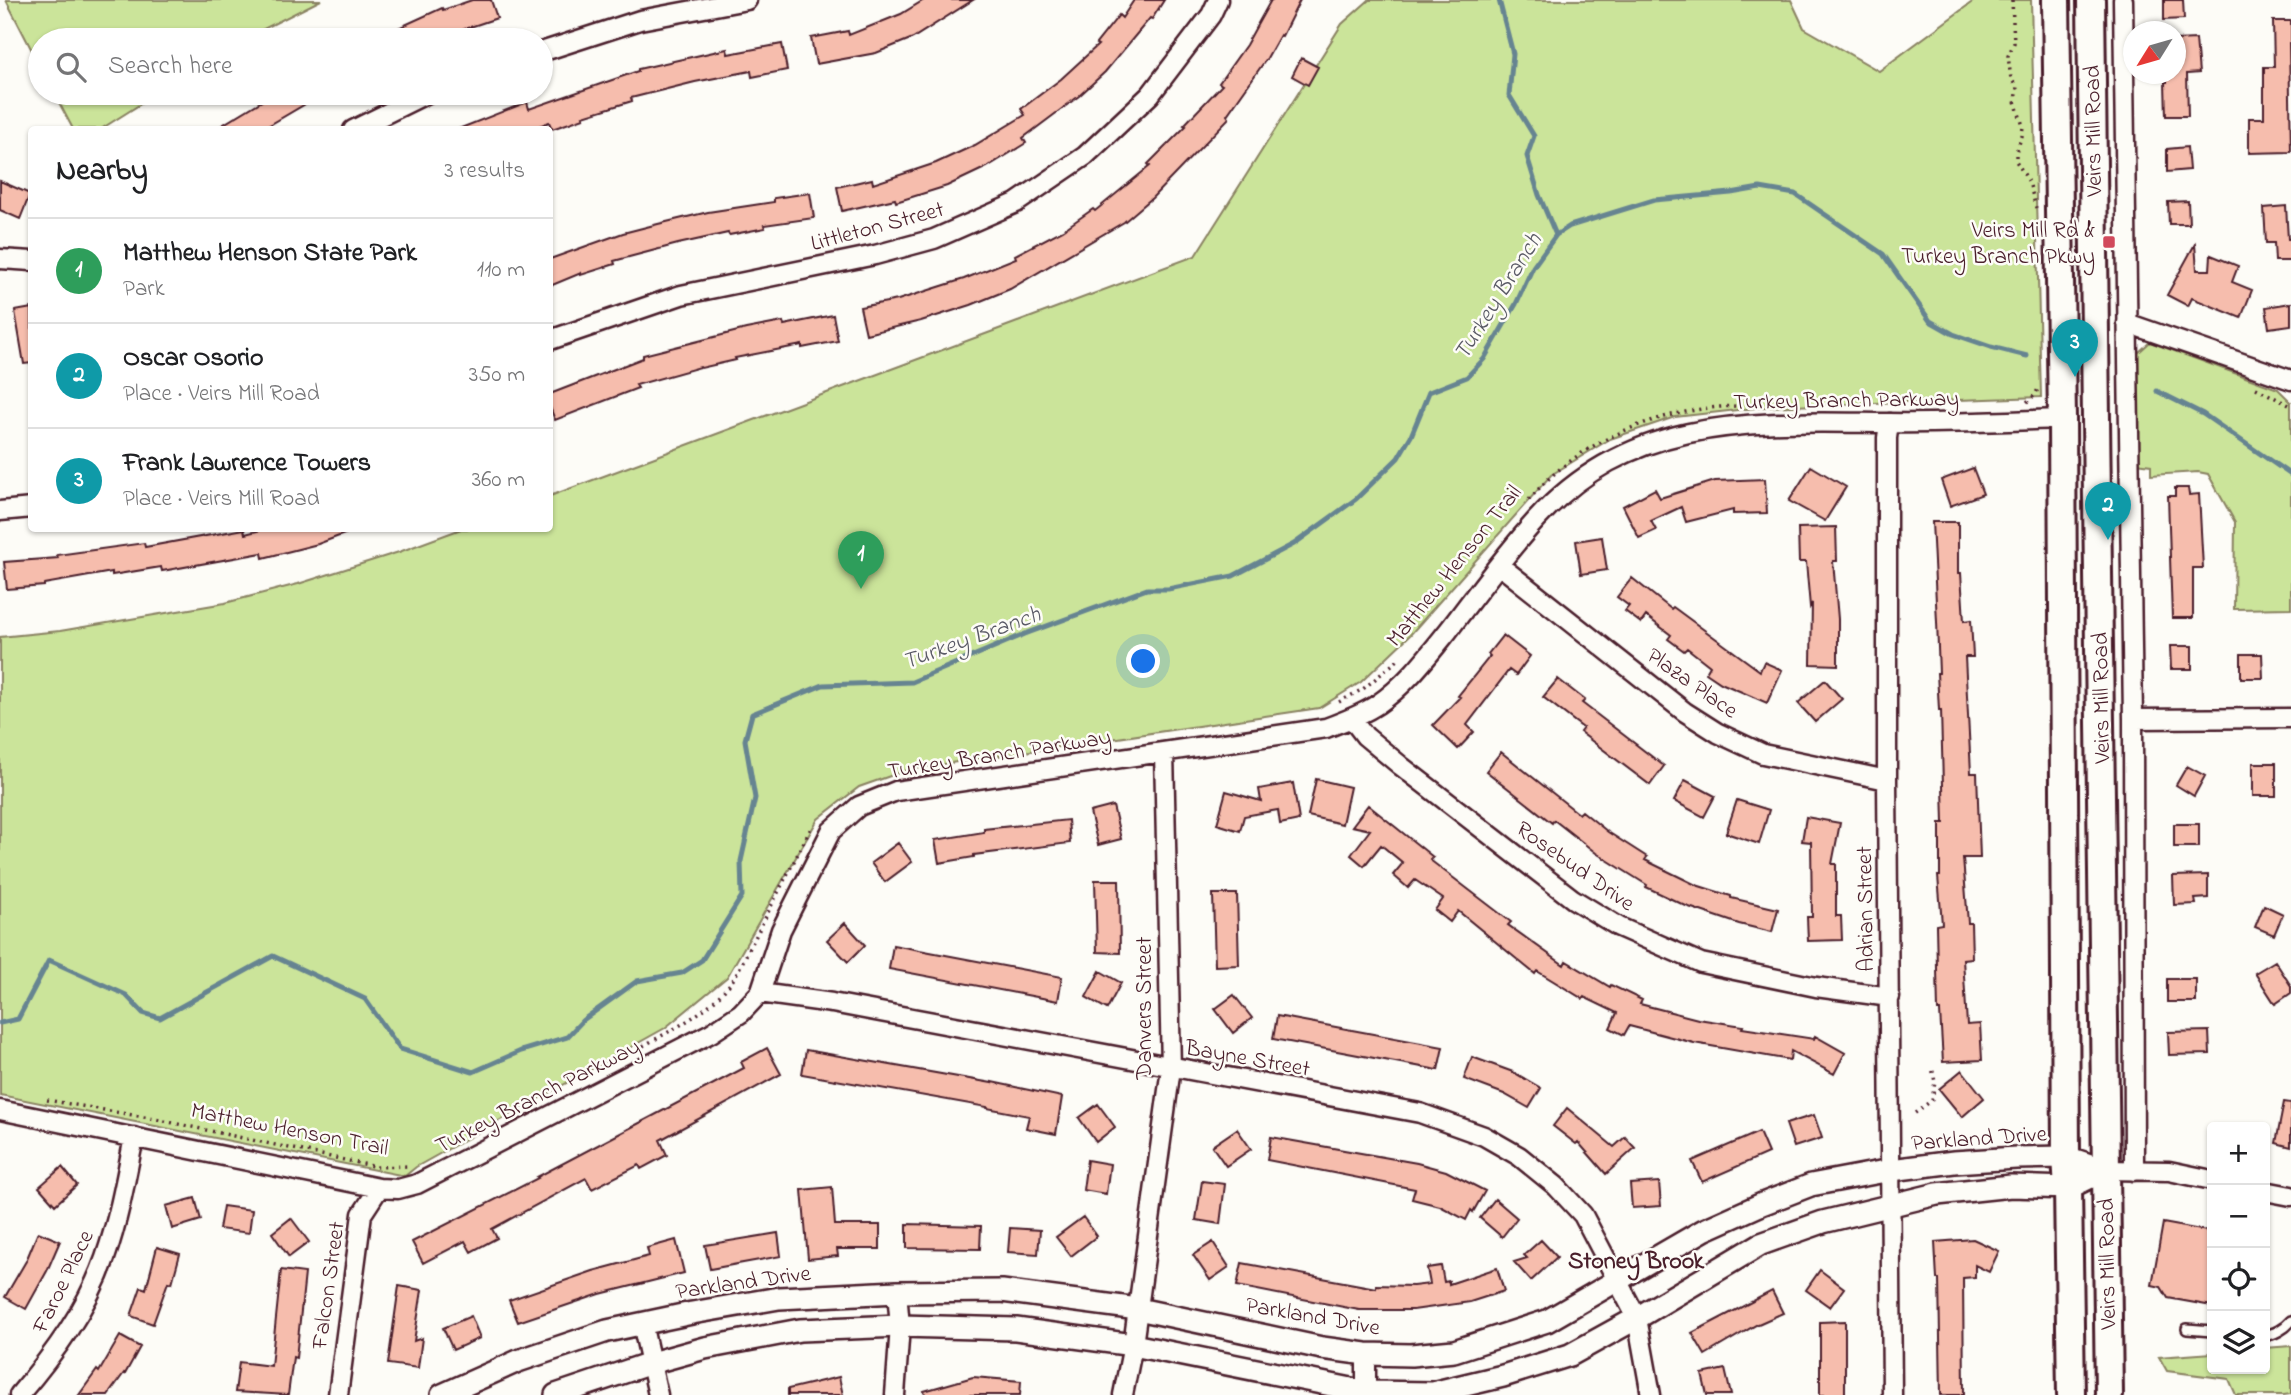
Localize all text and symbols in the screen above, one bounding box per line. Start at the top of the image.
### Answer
north arrow [2123,21,2186,84]
search box [28,28,553,105]
icon: search [52,48,90,86]
text: Search here [108,48,233,86]
street label: Veirs Mill Road [2077,65,2112,198]
text: Nearby [56,150,148,194]
text: 3 results [444,155,525,188]
street label: Littleton Street [807,194,948,261]
place label: Veirs Mill Rd & Turkey Branch Pkwy [1901,215,2095,276]
water label: Turkey Branch [1446,226,1553,368]
marker: Veirs Mill Rd & Turkey Branch Pkwy [2101,234,2117,250]
text: Matthew Henson State Park [123,235,417,273]
text: 1 [75,254,83,287]
text: 110 m [477,254,525,287]
text: Park [123,273,165,306]
pin: 3 [2052,319,2098,377]
text: Oscar Osorio [123,340,264,378]
text: 2 [73,359,85,392]
text: 350 m [469,359,525,392]
text: Place · Veirs Mill Road [123,378,320,411]
street label: Turkey Branch Parkway [1733,383,1959,422]
text: Frank Lawrence Towers [123,445,371,483]
text: 3 [74,464,84,497]
text: 360 m [472,464,525,497]
street label: Matthew Henson Trail [1379,478,1531,655]
pin: 2 [2085,482,2131,540]
text: Place · Veirs Mill Road [123,483,320,516]
pin: 1 [838,531,884,589]
water label: Turkey Branch [898,598,1046,680]
street label: Veirs Mill Road [2085,632,2120,765]
street label: Plaza Place [1639,640,1745,728]
your location [1126,644,1160,678]
street label: Turkey Branch Parkway [885,721,1114,791]
street label: Rosebud Drive [1508,814,1641,921]
street label: Adrian Street [1849,845,1884,972]
street label: Danvers Street [1129,936,1162,1081]
street label: Turkey Branch Parkway [430,1031,647,1165]
street label: Bayne Street [1181,1032,1313,1089]
street label: Matthew Henson Trail [188,1095,391,1166]
street label: Parkland Drive [1910,1118,2049,1161]
map controls [2207,1122,2270,1374]
button: + [2207,1122,2270,1185]
button: − [2207,1185,2270,1248]
street label: Veirs Mill Road [2091,1198,2126,1331]
street label: Falcon Street [304,1219,355,1352]
street label: Faroe Place [25,1224,104,1340]
district label: Stoney Brook [1568,1245,1705,1281]
button: locate [2207,1248,2270,1311]
street label: Parkland Drive [674,1258,814,1309]
street label: Parkland Drive [1243,1289,1383,1346]
button: layers [2207,1311,2270,1374]

